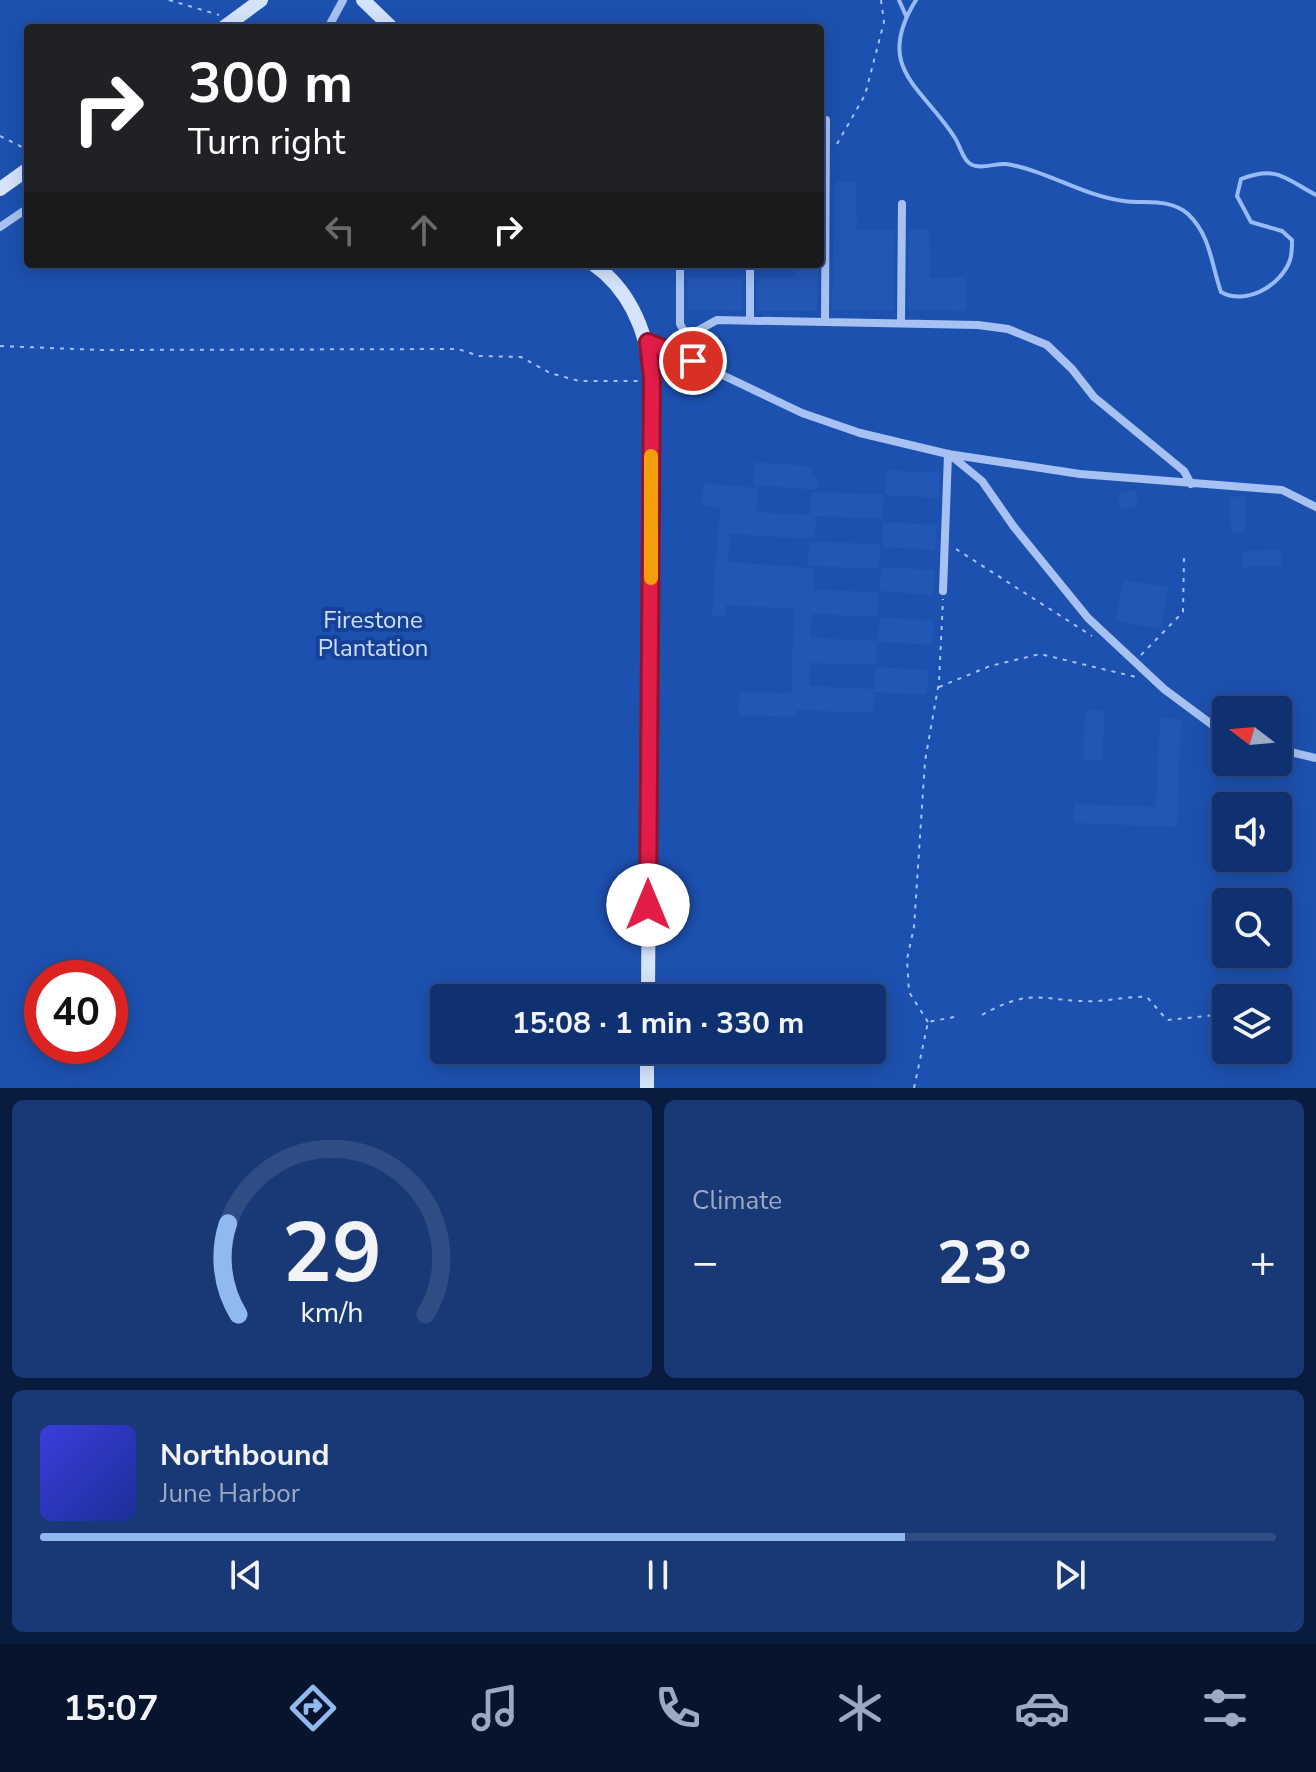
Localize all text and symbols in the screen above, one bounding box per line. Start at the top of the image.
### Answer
text: 300 m [188,45,353,122]
icon: right [56,56,160,160]
text: Turn right [188,118,345,167]
icon: left [318,208,362,252]
icon: ahead [402,208,446,252]
icon: right [486,208,530,252]
pin [659,327,727,395]
icon: arrive [671,339,715,383]
park label: Firestone Plantation [318,604,428,664]
north arrow [1212,696,1292,776]
map controls [1212,696,1292,1064]
button: sound [1212,792,1292,872]
position arrow [606,863,690,947]
button: search [1212,888,1292,968]
speed limit sign: 40 [24,960,128,1064]
button: layers [1212,984,1292,1064]
text: 15:08 · 1 min · 330 m [512,1003,804,1044]
text: Climate [692,1183,782,1218]
text: 29 [282,1197,382,1310]
text: 23° [937,1222,1031,1304]
text: − [692,1233,718,1293]
text: + [1250,1233,1276,1293]
text: km/h [301,1293,363,1332]
text: Northbound [160,1435,330,1476]
text: June Harbor [160,1476,300,1511]
icon: previous [224,1553,268,1597]
icon: pause [636,1553,680,1597]
icon: next [1048,1553,1092,1597]
icon: directions [285,1680,341,1736]
icon: music [467,1680,523,1736]
icon: phone [650,1680,706,1736]
icon: climate [832,1680,888,1736]
icon: car [1014,1680,1070,1736]
icon: filters [1197,1680,1253,1736]
text: 15:07 [63,1684,159,1733]

